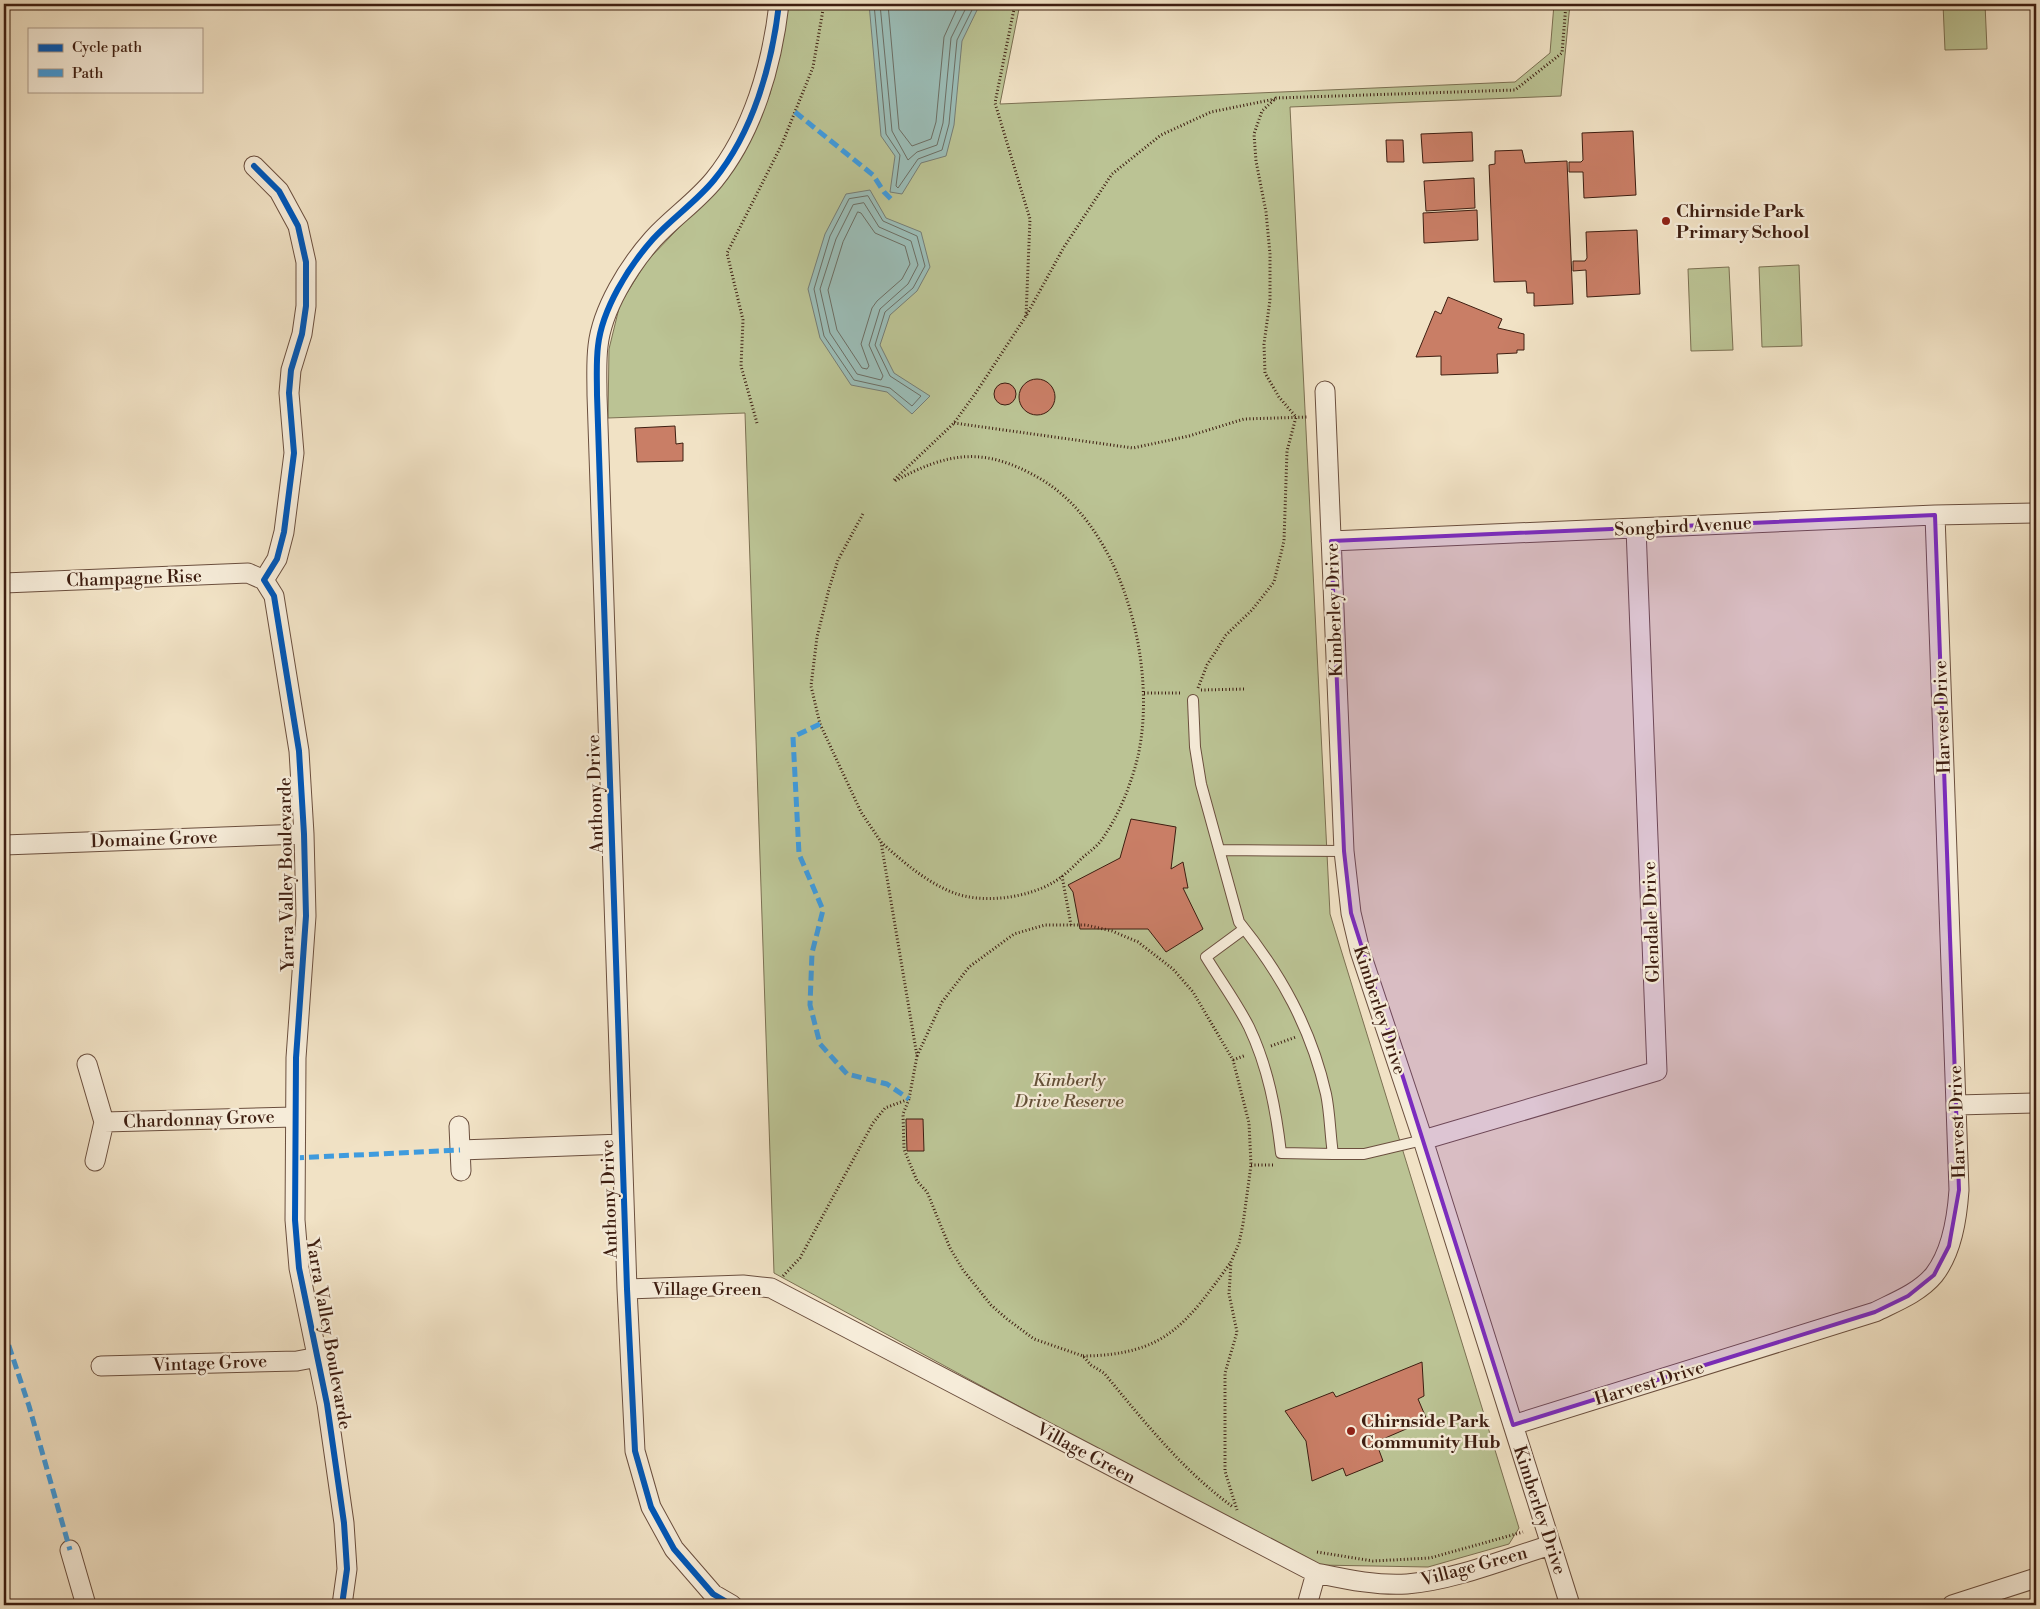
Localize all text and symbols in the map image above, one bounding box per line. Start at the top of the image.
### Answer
legend [28,28,202,92]
text: Cycle path [72,38,142,57]
text: Path [72,64,104,83]
place label: Chirnside Park Primary School [1676,200,1810,244]
marker: Chirnside Park Primary School [1660,215,1672,227]
street label: Songbird Avenue [1614,511,1752,542]
street label: Kimberley Drive [1321,542,1348,677]
street label: Champagne Rise [66,565,202,592]
street label: Harvest Drive [1929,660,1956,774]
street label: Anthony Drive [582,734,609,855]
street label: Yarra Valley Boulevarde [273,777,300,972]
street label: Domaine Grove [90,826,218,853]
street label: Glendale Drive [1638,861,1665,983]
street label: Kimberley Drive [1348,943,1411,1078]
street label: Harvest Drive [1944,1065,1971,1179]
park label: Kimberly Drive Reserve [1013,1069,1124,1113]
street label: Chardonnay Grove [123,1105,275,1134]
street label: Anthony Drive [596,1139,623,1260]
street label: Yarra Valley Boulevarde [300,1236,357,1431]
street label: Village Green [651,1278,762,1301]
street label: Vintage Grove [151,1350,268,1377]
street label: Harvest Drive [1591,1356,1707,1411]
place label: Chirnside Park Community Hub [1361,1410,1501,1454]
street label: Village Green [1031,1417,1140,1489]
marker: Chirnside Park Community Hub [1345,1425,1357,1437]
street label: Kimberley Drive [1508,1443,1571,1578]
street label: Village Green [1417,1541,1530,1592]

